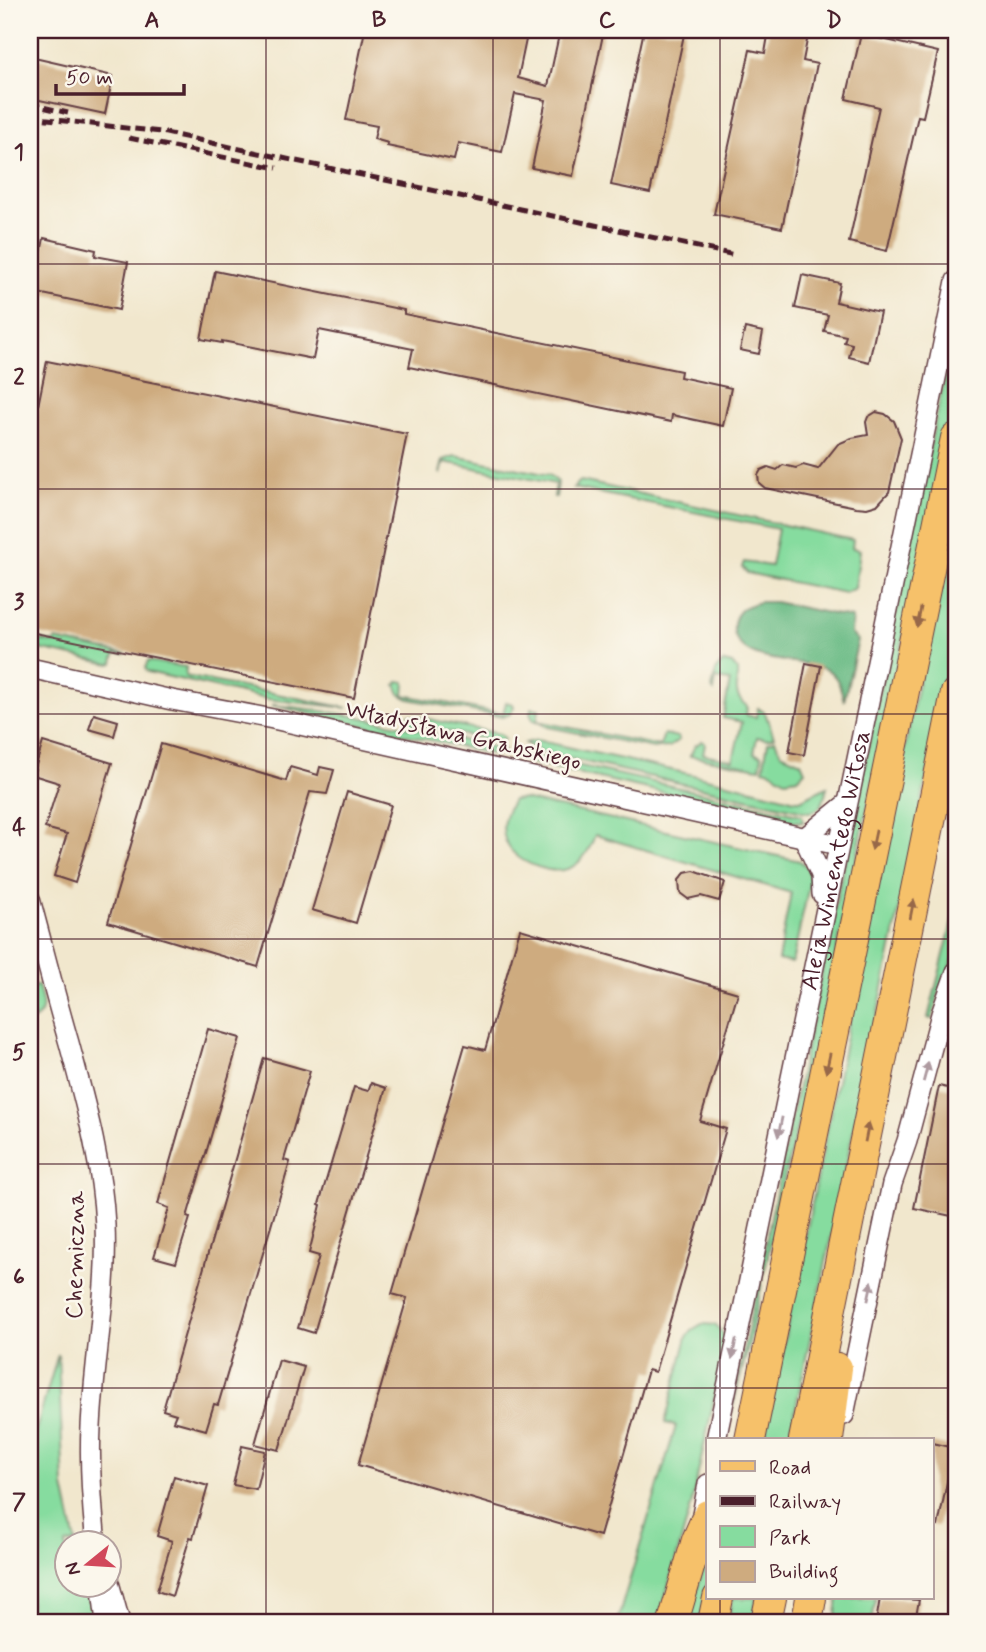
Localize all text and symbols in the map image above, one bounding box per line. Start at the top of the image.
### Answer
text: A [144,6,160,36]
text: B [372,6,387,36]
text: C [599,6,616,36]
text: D [826,6,842,36]
scale bar [56,52,184,96]
text: 50 m [66,64,113,92]
text: 1 [14,138,24,168]
text: 2 [13,363,25,393]
text: 3 [14,588,25,618]
one-way arrow [914,606,925,628]
street label: Władysława Grabskiego [342,694,584,778]
street label: Aleja Wincentego Witosa [794,728,878,993]
text: 4 [12,813,26,843]
one-way arrow [868,829,879,851]
one-way arrow [907,898,918,920]
text: 5 [12,1038,26,1068]
one-way arrow [822,1052,833,1074]
one-way arrow [921,1061,932,1083]
one-way arrow [774,1116,785,1138]
one-way arrow [862,1121,873,1143]
street label: Chemiczna [59,1190,93,1319]
text: 6 [13,1263,25,1293]
one-way arrow [864,1280,875,1302]
one-way arrow [728,1338,739,1360]
legend [706,1438,934,1600]
text: Road [769,1454,811,1482]
text: 7 [12,1488,26,1518]
text: Railway [769,1488,841,1516]
text: Park [769,1524,811,1552]
north arrow [52,1530,122,1600]
text: Building [769,1558,839,1588]
text: N [59,1559,87,1579]

